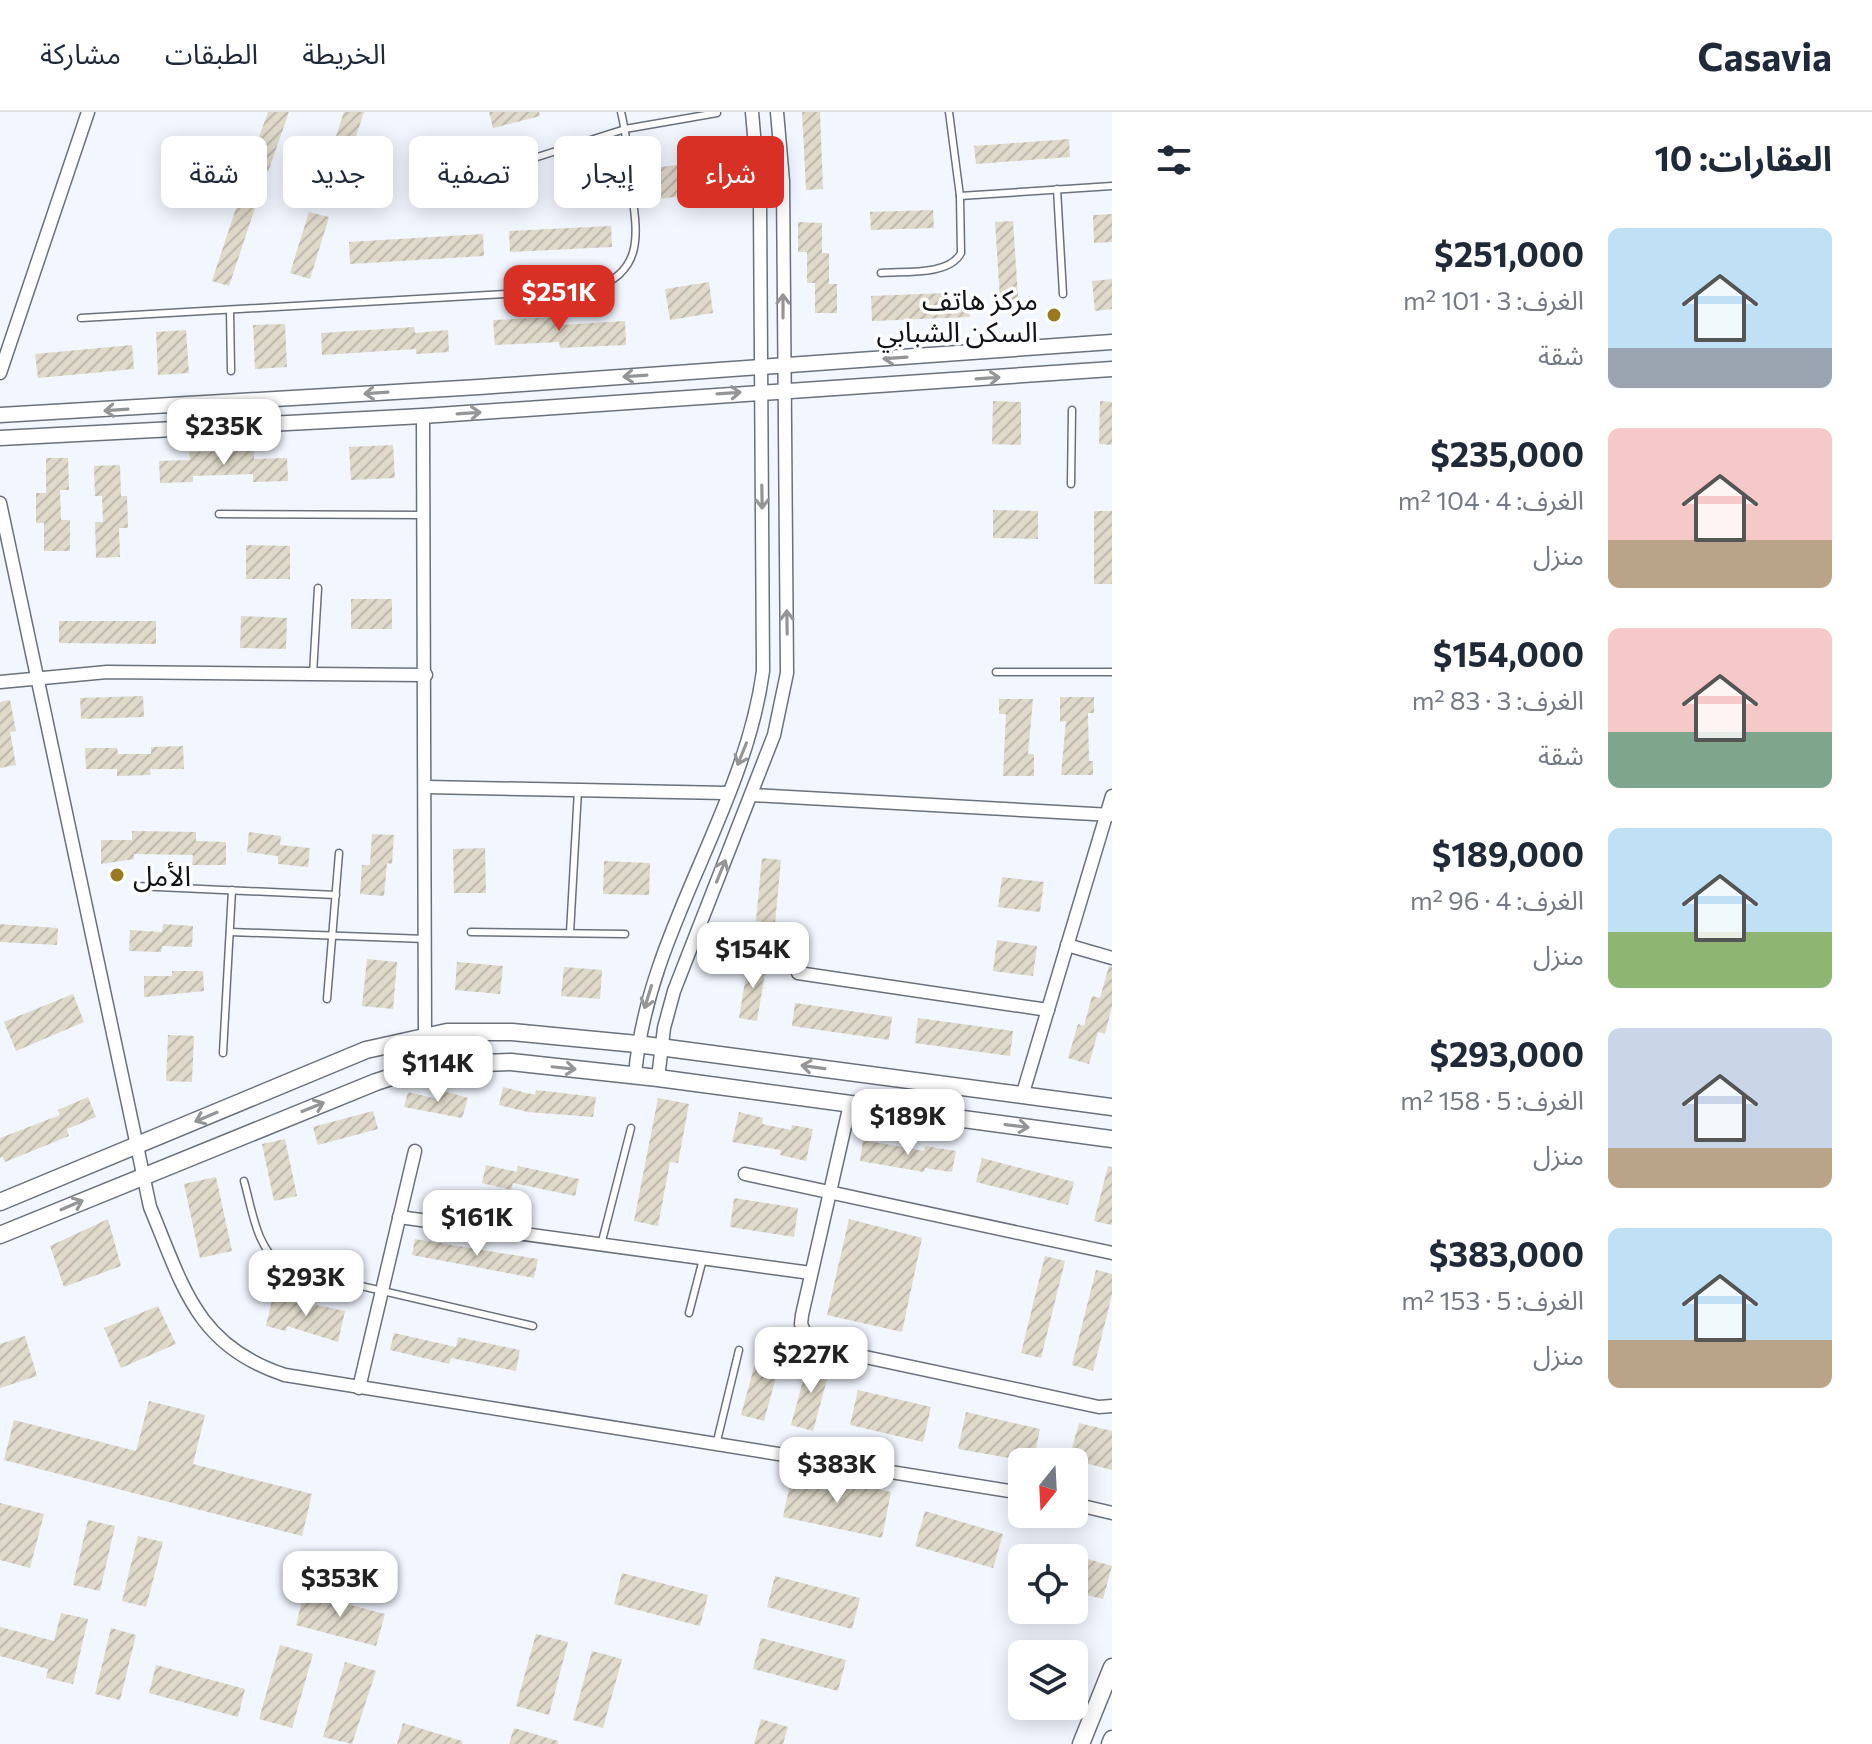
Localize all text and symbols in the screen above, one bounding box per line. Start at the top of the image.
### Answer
text: Casavia [1698,32,1832,79]
text: مشاركة [40,36,121,70]
text: الطبقات [165,36,258,70]
text: الخريطة [302,36,386,70]
chip: شقة [161,136,267,208]
chip: جديد [283,136,393,208]
chip: تصفية [409,136,538,208]
chip: إيجار [554,136,661,208]
chip: شراء [677,136,784,208]
text: العقارات: 10 [1654,136,1832,178]
icon: filters [1152,138,1196,182]
text: $251,000 [1434,232,1584,274]
icon: home [1672,260,1768,356]
pin: $251K [503,265,615,333]
text: $251K [522,275,596,306]
place label: مركز هاتف السكن الشبابي [877,282,1038,353]
text: الغرف: 3 · 101 m² [1403,284,1584,315]
one-way arrow [775,293,791,320]
marker: مركز هاتف السكن الشبابي [1045,306,1063,324]
text: شقة [1538,339,1584,370]
one-way arrow [882,351,909,366]
one-way arrow [622,369,649,384]
one-way arrow [974,370,1001,385]
one-way arrow [715,385,741,400]
one-way arrow [363,386,390,401]
pin: $235K [168,399,280,467]
one-way arrow [103,403,130,418]
one-way arrow [455,405,482,420]
text: $235K [185,409,263,440]
text: $235,000 [1430,432,1584,474]
icon: home [1672,460,1768,556]
one-way arrow [754,483,769,510]
text: الغرف: 4 · 104 m² [1398,484,1584,515]
text: منزل [1533,539,1584,570]
one-way arrow [779,609,795,636]
text: $154,000 [1433,632,1584,674]
icon: home [1672,660,1768,756]
text: الغرف: 3 · 83 m² [1412,684,1584,715]
text: شقة [1538,739,1584,770]
one-way arrow [734,741,748,766]
text: $189,000 [1432,832,1584,874]
place label: الأمل [133,858,191,893]
one-way arrow [715,859,730,884]
icon: home [1672,860,1768,956]
marker: الأمل [108,866,126,884]
text: الغرف: 4 · 96 m² [1410,884,1584,915]
pin: $154K [697,922,809,990]
text: $154K [715,932,791,963]
text: منزل [1533,939,1584,970]
one-way arrow [640,983,655,1009]
text: $293,000 [1429,1032,1584,1074]
pin: $114K [382,1036,494,1104]
text: $114K [402,1046,474,1077]
one-way arrow [551,1060,577,1075]
one-way arrow [800,1060,827,1075]
icon: home [1672,1060,1768,1156]
text: الغرف: 5 · 158 m² [1400,1084,1584,1115]
pin: $189K [852,1089,964,1157]
one-way arrow [300,1099,325,1113]
text: $189K [870,1099,947,1130]
one-way arrow [194,1110,219,1125]
one-way arrow [1004,1119,1029,1134]
text: منزل [1533,1139,1584,1170]
pin: $161K [421,1190,533,1258]
one-way arrow [59,1197,84,1212]
text: $161K [441,1200,513,1231]
text: $383,000 [1429,1232,1584,1274]
pin: $293K [250,1250,362,1318]
text: $293K [267,1260,345,1291]
icon: home [1672,1260,1768,1356]
text: الغرف: 5 · 153 m² [1401,1284,1584,1315]
pin: $227K [755,1327,867,1395]
text: $227K [773,1337,849,1368]
text: منزل [1533,1339,1584,1370]
pin: $383K [781,1437,893,1505]
text: $383K [797,1447,877,1478]
north arrow [1008,1448,1088,1528]
map controls [1008,1448,1088,1720]
button: locate [1008,1544,1088,1624]
pin: $353K [284,1551,396,1619]
text: $353K [301,1561,379,1592]
button: layers [1008,1640,1088,1720]

